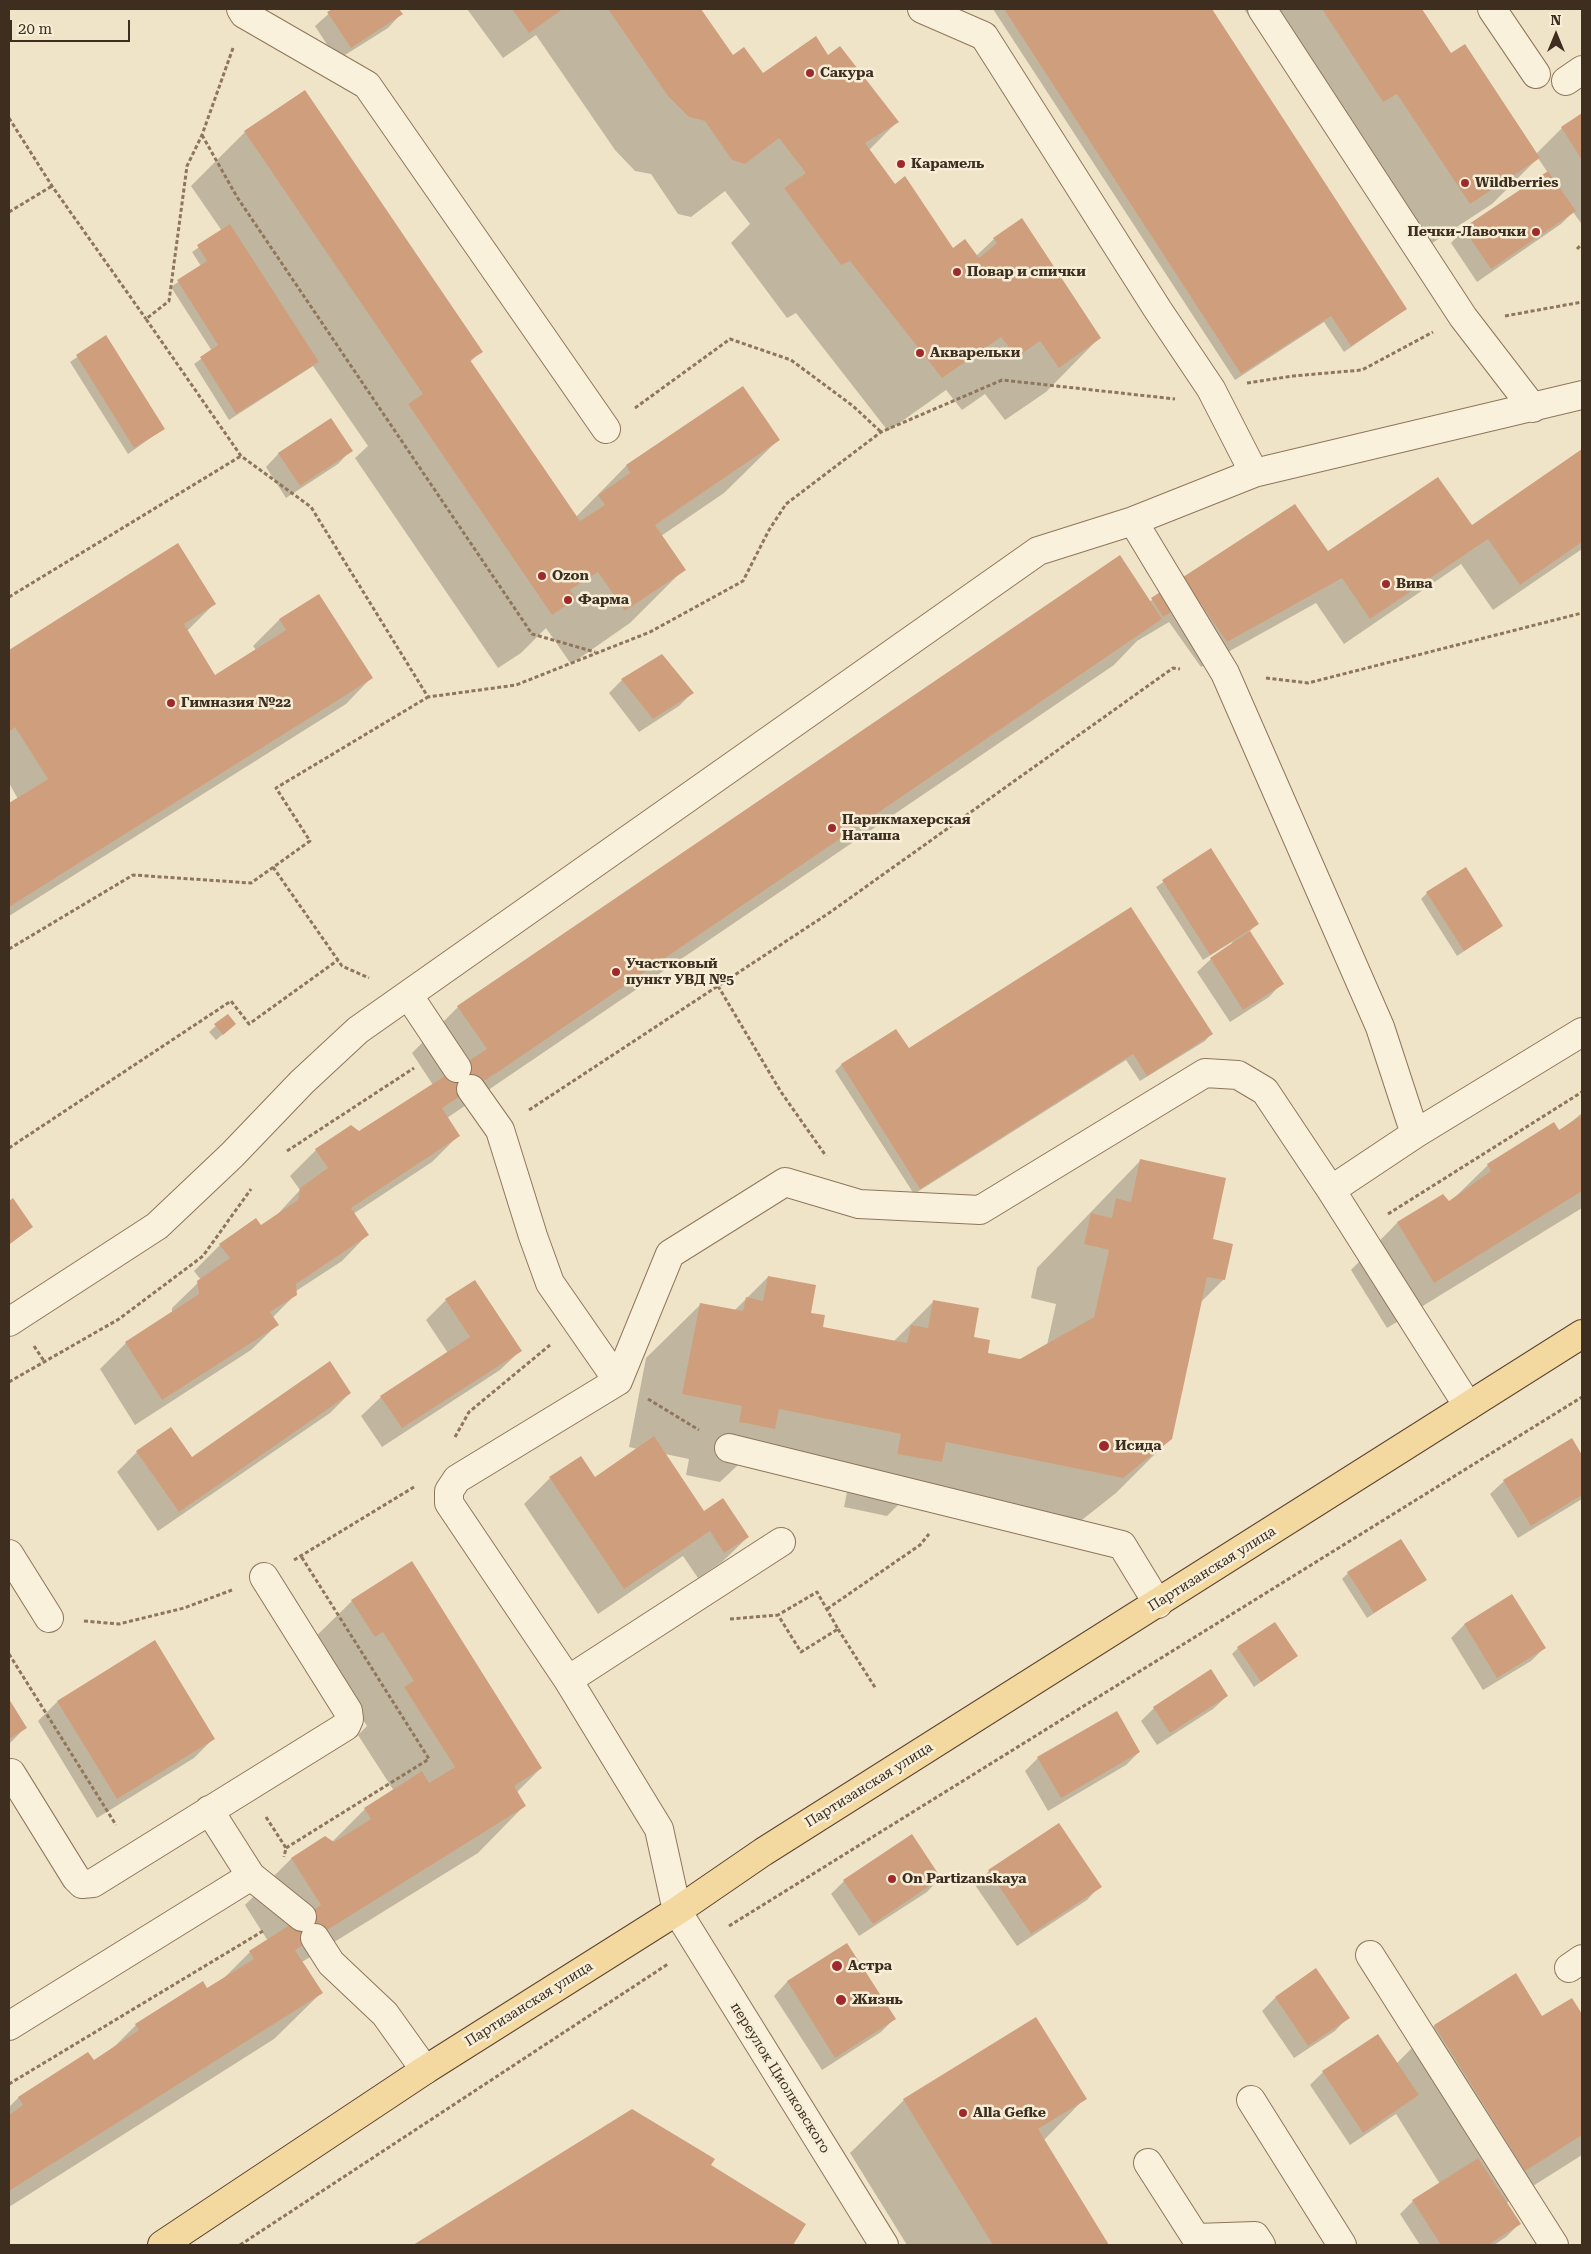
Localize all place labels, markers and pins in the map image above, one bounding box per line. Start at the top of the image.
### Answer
place label: Сакура [820,65,874,81]
marker: Сакура [804,67,816,79]
place label: Карамель [911,156,984,172]
marker: Карамель [895,158,907,170]
place label: Wildberries [1475,175,1558,191]
marker: Wildberries [1459,177,1471,189]
place label: Печки-Лавочки [1407,224,1526,240]
marker: Печки-Лавочки [1530,226,1542,238]
place label: Повар и спички [967,264,1086,280]
marker: Повар и спички [951,266,963,278]
place label: Акварельки [930,345,1020,361]
marker: Акварельки [914,347,926,359]
place label: Ozon [552,568,589,584]
marker: Ozon [536,570,548,582]
place label: Вива [1396,576,1433,592]
marker: Вива [1380,578,1392,590]
place label: Фарма [578,592,629,608]
marker: Фарма [562,594,574,606]
place label: Гимназия №22 [181,695,291,711]
marker: Гимназия №22 [165,697,177,709]
place label: Парикмахерская Наташа [842,812,970,844]
marker: Парикмахерская Наташа [826,822,838,834]
place label: Участковый пункт УВД №5 [626,956,734,989]
marker: Участковый пункт УВД №5 [610,966,622,978]
place label: Исида [1115,1438,1161,1454]
marker: Исида [1097,1439,1111,1453]
place label: On Partizanskaya [902,1871,1027,1887]
marker: On Partizanskaya [886,1873,898,1885]
place label: Астра [848,1958,892,1974]
marker: Астра [830,1959,844,1973]
place label: Жизнь [852,1992,903,2008]
marker: Жизнь [834,1993,848,2007]
place label: Alla Gefke [973,2105,1046,2121]
marker: Alla Gefke [957,2107,969,2119]

